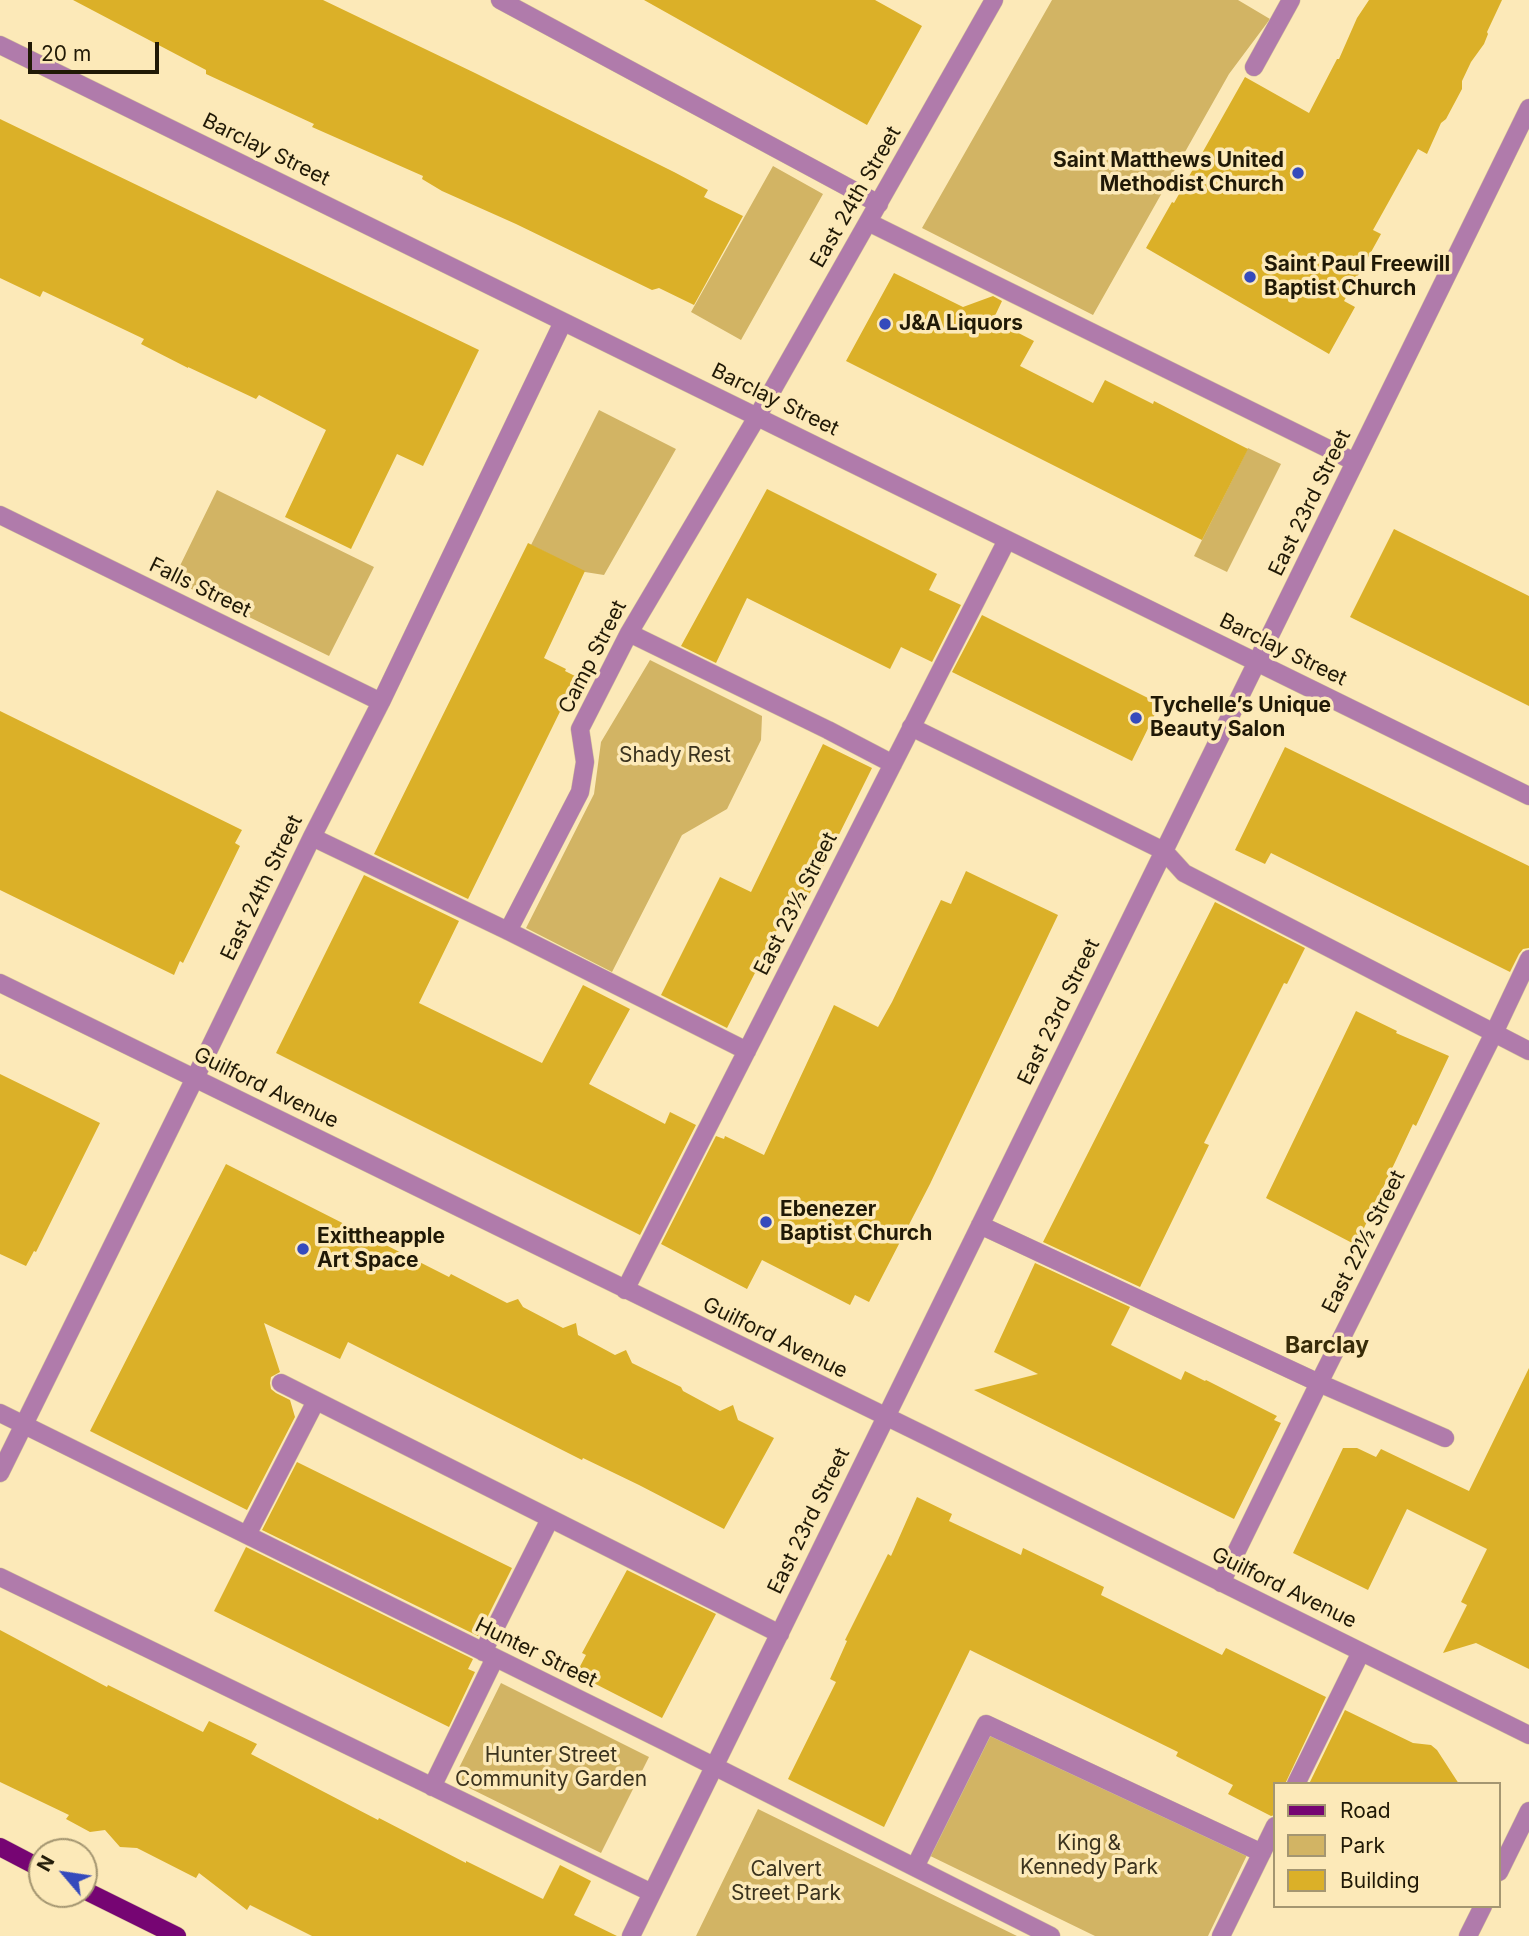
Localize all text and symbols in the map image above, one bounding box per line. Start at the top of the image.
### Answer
scale bar [32,28,163,72]
text: 20 m [41,41,91,66]
street label: Barclay Street [198,108,334,192]
street label: East 24th Street [805,122,907,272]
place label: Saint Matthews United Methodist Church [1053,148,1284,198]
marker: Saint Matthews United Methodist Church [1290,165,1306,181]
place label: Saint Paul Freewill Baptist Church [1264,252,1450,302]
marker: Saint Paul Freewill Baptist Church [1242,269,1258,285]
place label: J&A Liquors [899,311,1023,337]
marker: J&A Liquors [877,316,893,332]
street label: Barclay Street [707,358,843,442]
street label: East 23rd Street [1264,426,1356,580]
street label: Falls Street [145,553,255,623]
street label: Camp Street [554,596,632,718]
street label: Barclay Street [1215,608,1351,692]
place label: Tychelle’s Unique Beauty Salon [1150,693,1331,743]
marker: Tychelle’s Unique Beauty Salon [1128,710,1144,726]
park label: Shady Rest [619,743,731,769]
street label: East 24th Street [216,811,308,965]
street label: East 23½ Street [749,828,843,980]
street label: East 23rd Street [1013,935,1105,1089]
street label: Guilford Avenue [189,1042,343,1134]
street label: East 22½ Street [1317,1166,1411,1318]
place label: Ebenezer Baptist Church [780,1197,932,1247]
marker: Ebenezer Baptist Church [758,1214,774,1230]
place label: Exittheapple Art Space [317,1224,445,1274]
marker: Exittheapple Art Space [295,1241,311,1257]
street label: Guilford Avenue [698,1292,852,1384]
district label: Barclay [1285,1332,1369,1360]
street label: East 23rd Street [763,1444,855,1598]
street label: Guilford Avenue [1207,1542,1361,1634]
street label: Hunter Street [471,1613,601,1693]
park label: Hunter Street Community Garden [455,1743,647,1793]
legend [1274,1782,1501,1908]
text: Road [1340,1798,1391,1823]
park label: King & Kennedy Park [1020,1831,1158,1881]
text: Park [1340,1833,1385,1858]
north arrow [28,1838,98,1908]
text: N [32,1852,60,1875]
park label: Calvert Street Park [731,1857,841,1907]
text: Building [1340,1868,1420,1893]

